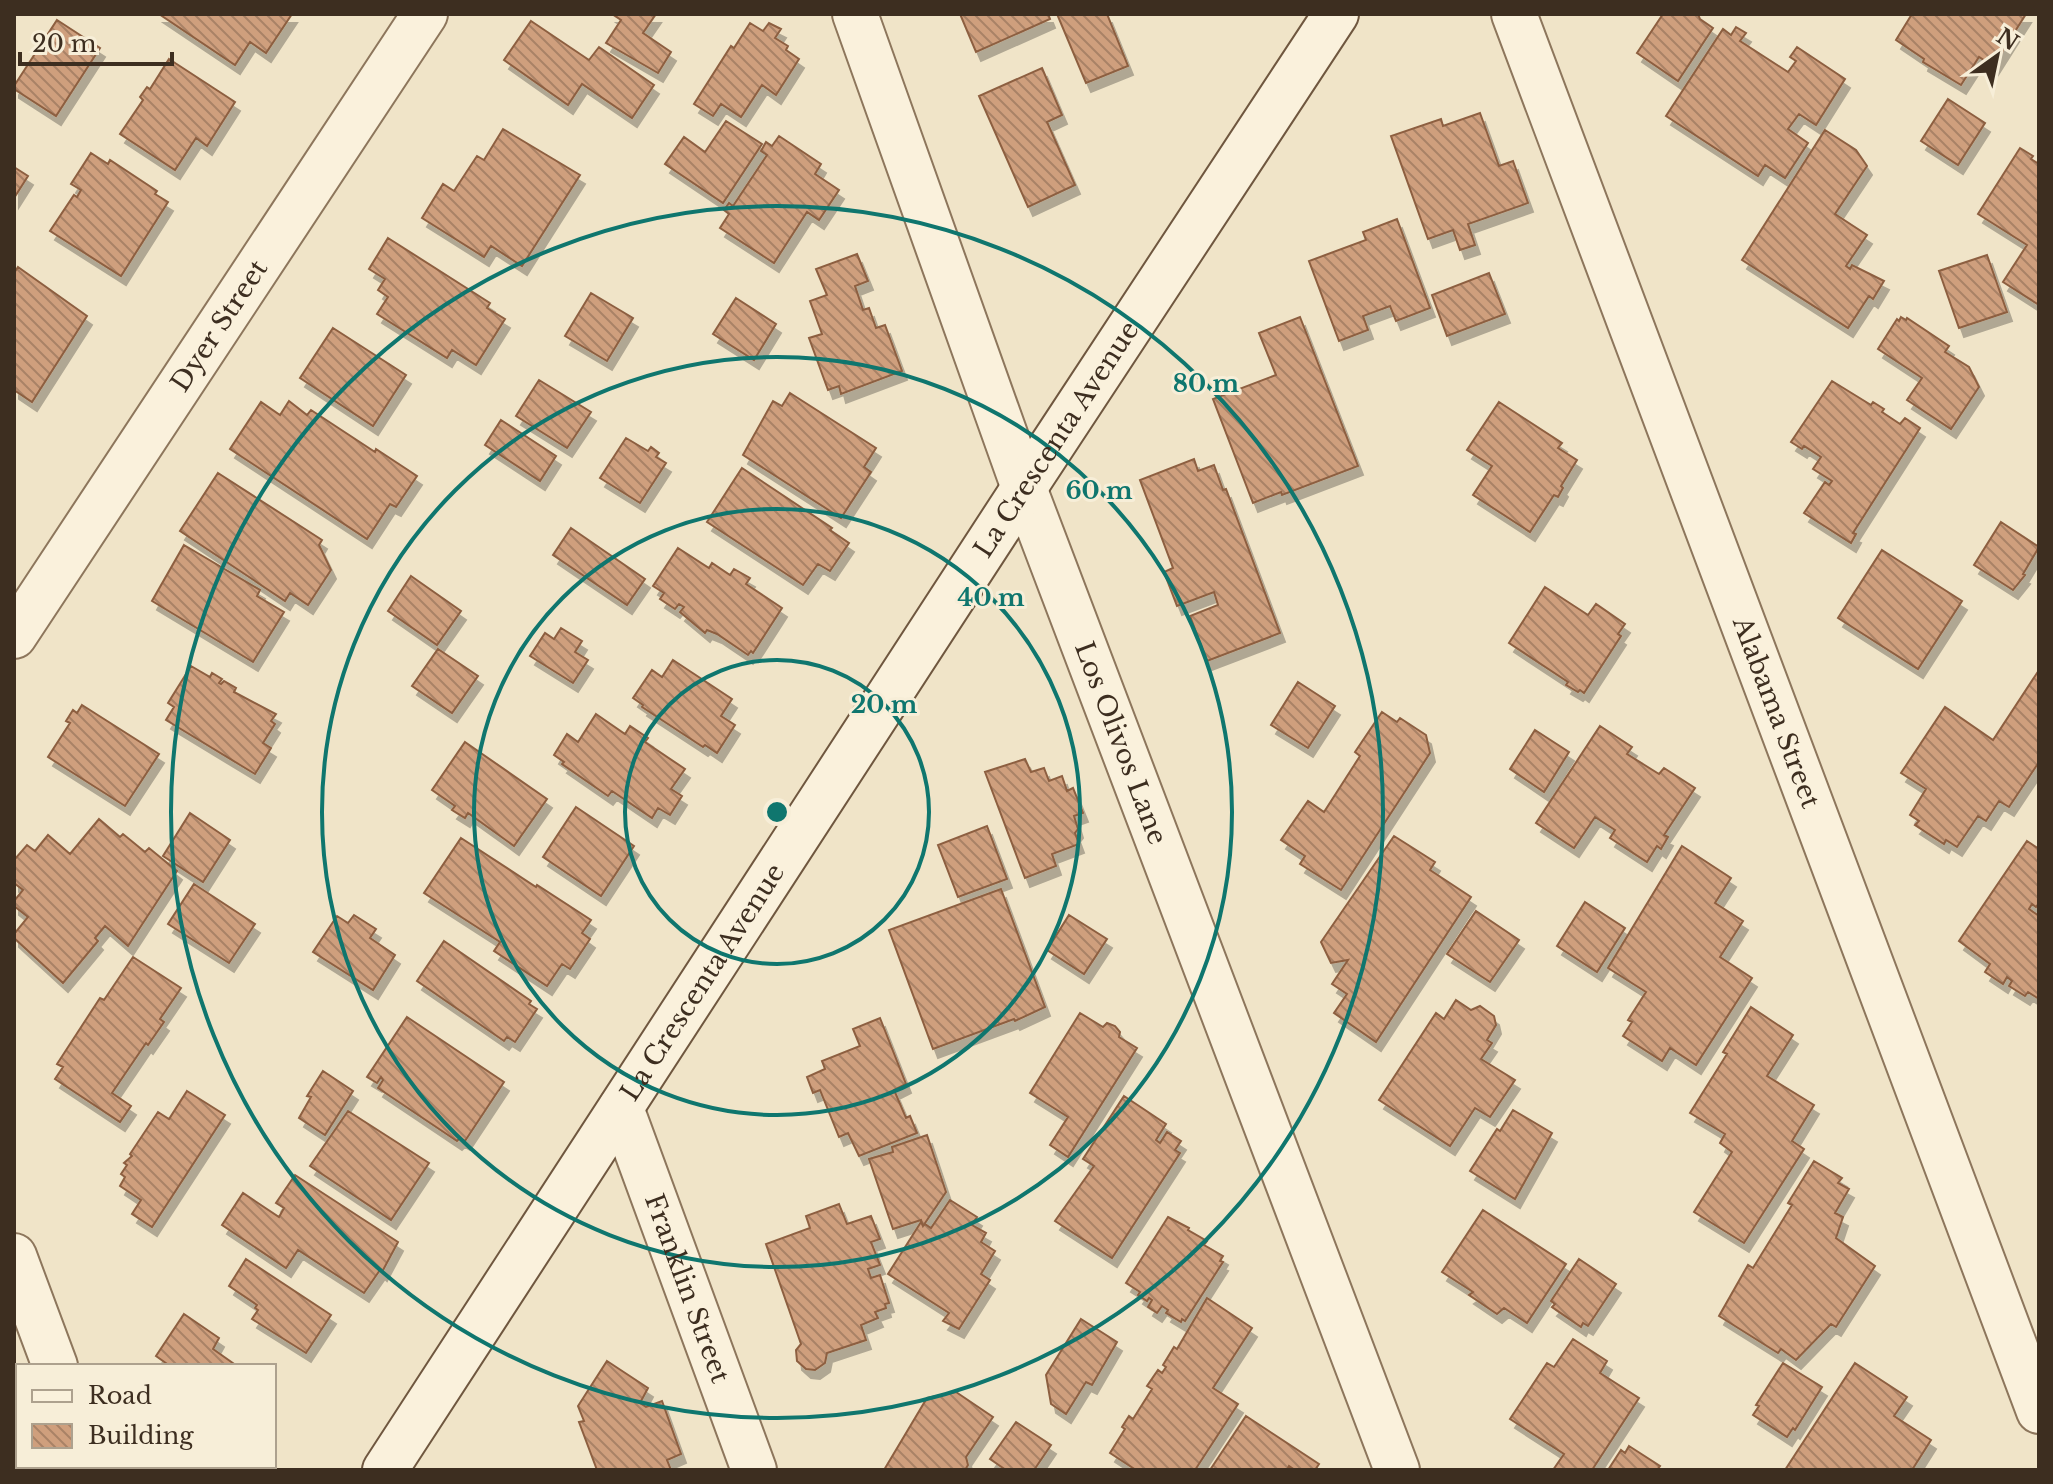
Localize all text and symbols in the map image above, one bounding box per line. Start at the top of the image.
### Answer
scale bar [20,16,172,66]
north arrow [1957,16,2037,96]
text: N [1992,23,2024,57]
text: 20 m [32,29,97,58]
street label: Dyer Street [164,254,274,398]
street label: La Crescenta Avenue [967,315,1145,564]
text: 80 m [1173,369,1240,398]
text: 60 m [1065,476,1133,505]
text: 40 m [958,583,1025,612]
street label: Alabama Street [1726,611,1827,813]
street label: Los Olivos Lane [1068,637,1174,849]
text: 20 m [851,690,918,719]
centre of rings [763,798,791,826]
street label: La Crescenta Avenue [614,858,791,1107]
street label: Franklin Street [638,1189,737,1387]
legend [16,1364,276,1468]
text: Road [88,1381,152,1410]
text: Building [88,1421,194,1450]

